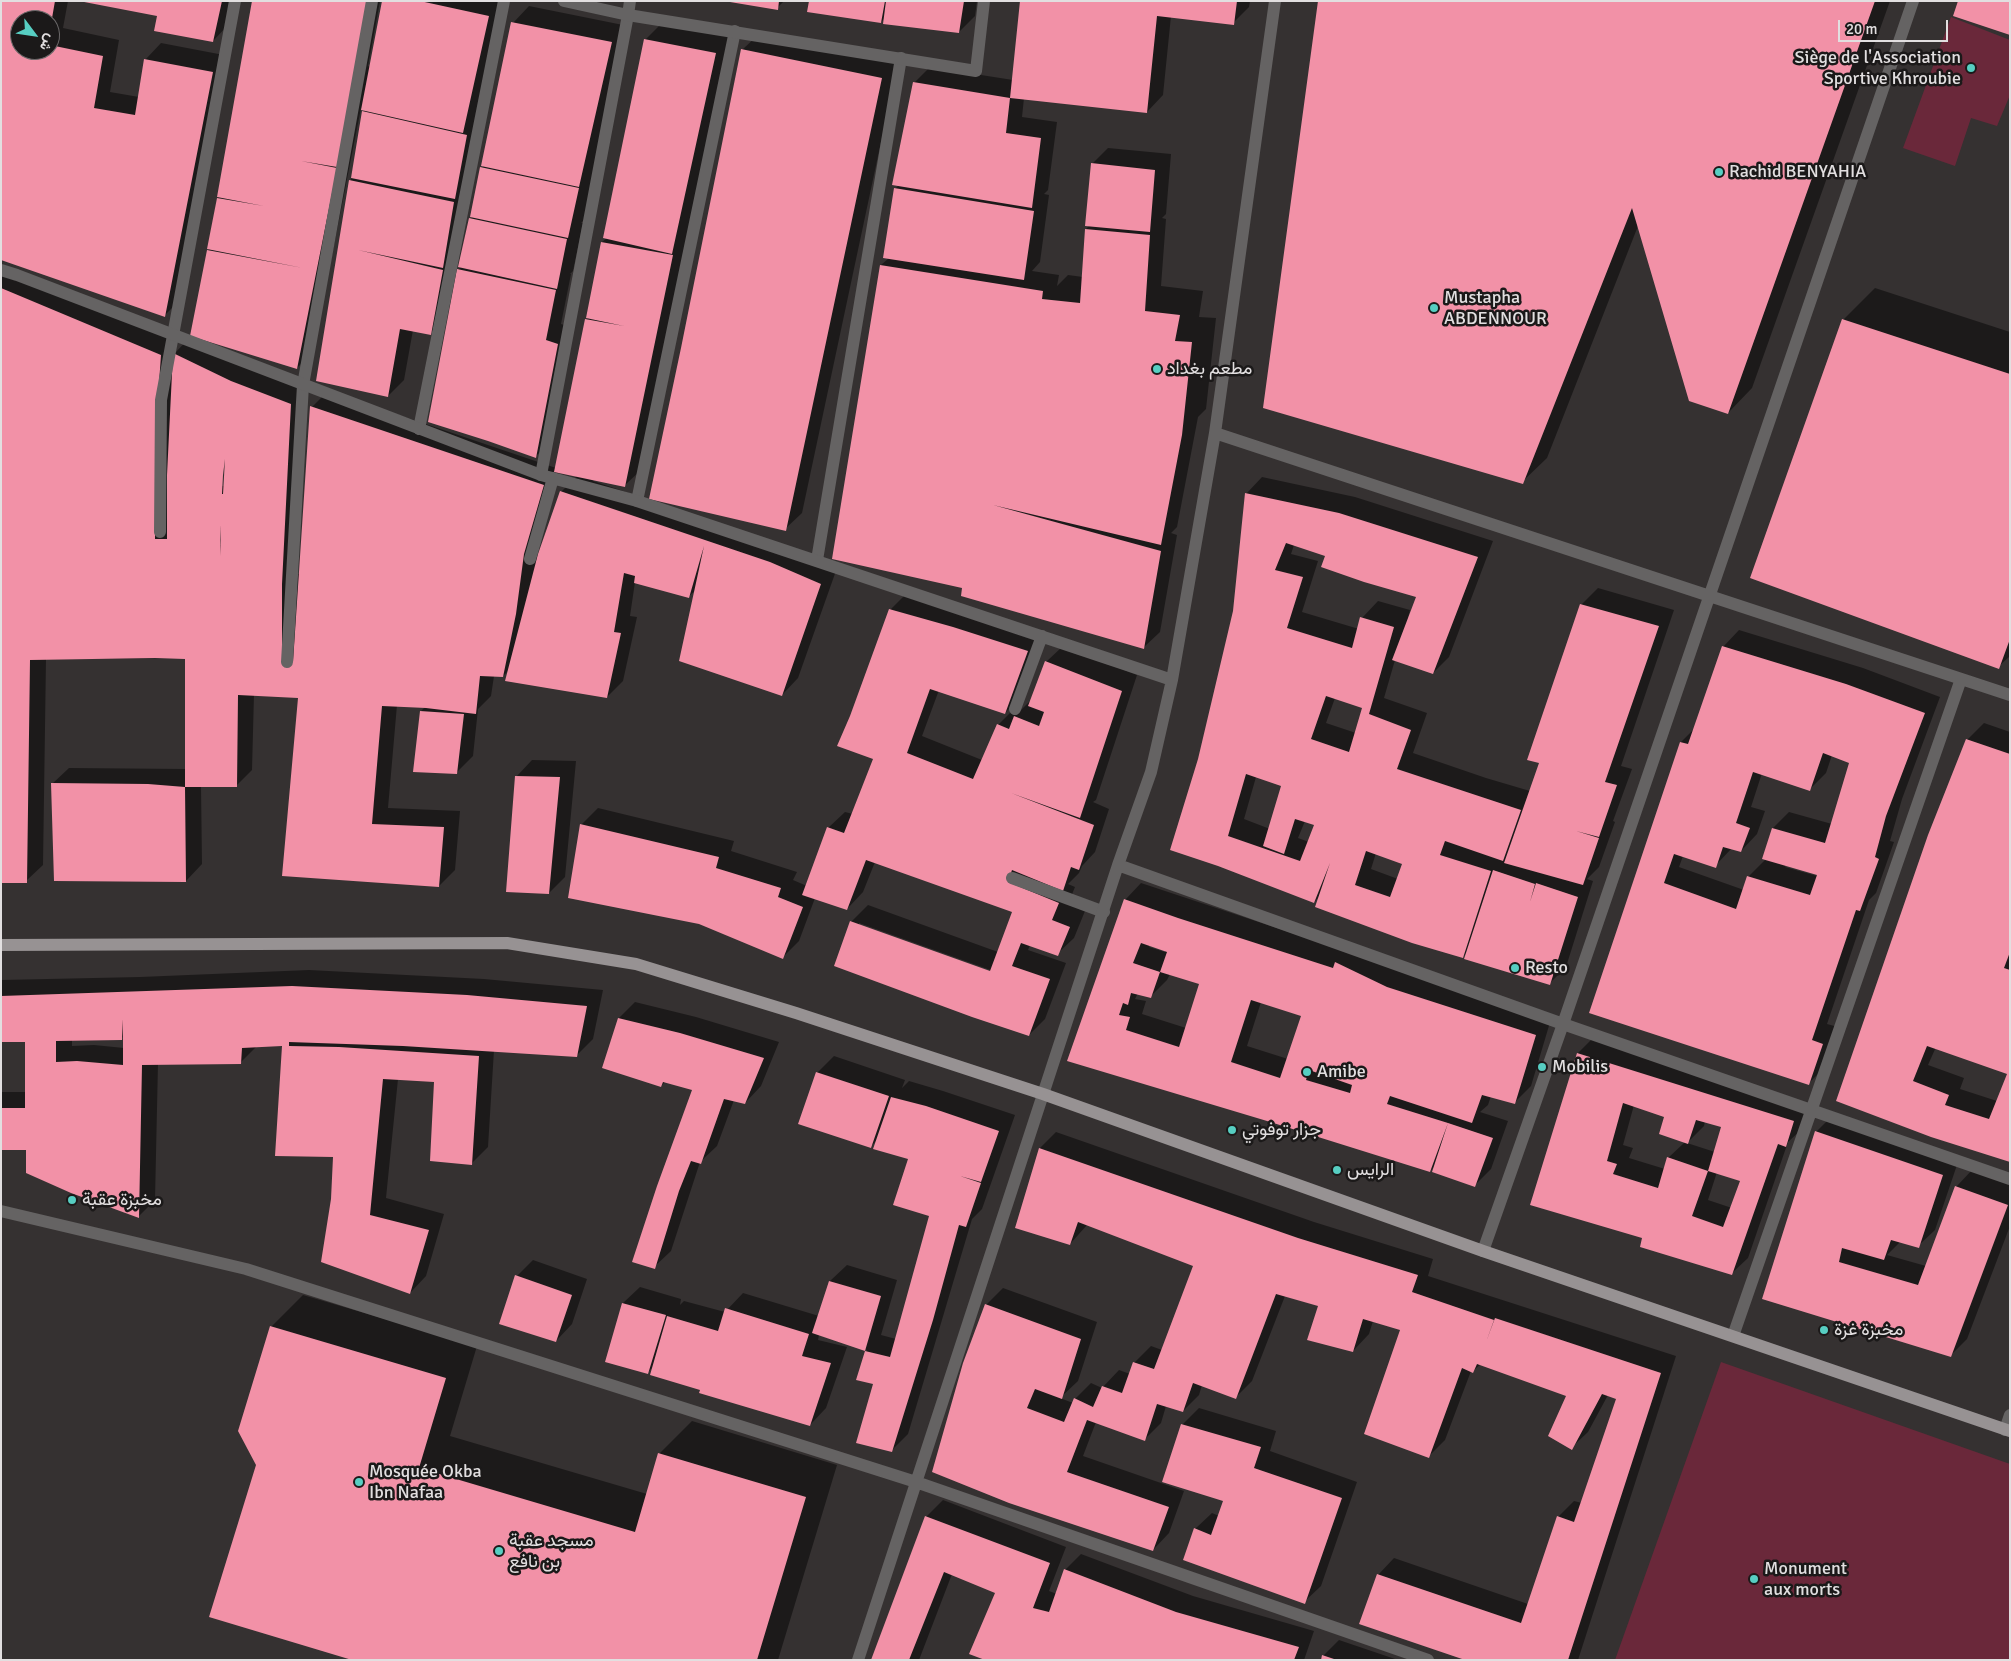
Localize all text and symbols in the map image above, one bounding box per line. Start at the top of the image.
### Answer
north arrow [10,10,60,60]
scale bar [1841,10,1951,42]
text: 20 m [1846,20,1877,38]
text: ش [36,31,59,54]
place label: Siège de l'Association Sportive Khroubie [1795,47,1961,90]
marker: Siège de l'Association Sportive Khroubie [1965,62,1977,74]
place label: Rachid BENYAHIA [1729,161,1866,183]
marker: Rachid BENYAHIA [1713,166,1725,178]
place label: Mustapha ABDENNOUR [1444,287,1547,330]
marker: Mustapha ABDENNOUR [1428,302,1440,314]
place label: مطعم بغداد [1167,358,1252,380]
marker: مطعم بغداد [1151,363,1163,375]
place label: Resto [1525,957,1568,979]
marker: Resto [1509,962,1521,974]
place label: Mobilis [1552,1056,1608,1078]
place label: Amibe [1317,1061,1366,1083]
marker: Mobilis [1536,1061,1548,1073]
marker: Amibe [1301,1066,1313,1078]
place label: جزار توفوتي [1242,1119,1321,1141]
marker: جزار توفوتي [1226,1124,1238,1136]
place label: الرايس [1347,1159,1394,1181]
marker: الرايس [1331,1164,1343,1176]
place label: مخبزة عقبة [82,1189,162,1211]
marker: مخبزة عقبة [66,1194,78,1206]
place label: مخبزة غزة [1834,1319,1903,1341]
marker: مخبزة غزة [1818,1324,1830,1336]
place label: Mosquée Okba Ibn Nafaa [369,1461,482,1504]
marker: Mosquée Okba Ibn Nafaa [353,1476,365,1488]
place label: مسجد عقبة بن نافع [509,1530,594,1572]
marker: مسجد عقبة بن نافع [493,1545,505,1557]
place label: Monument aux morts [1764,1558,1847,1600]
marker: Monument aux morts [1748,1573,1760,1585]

